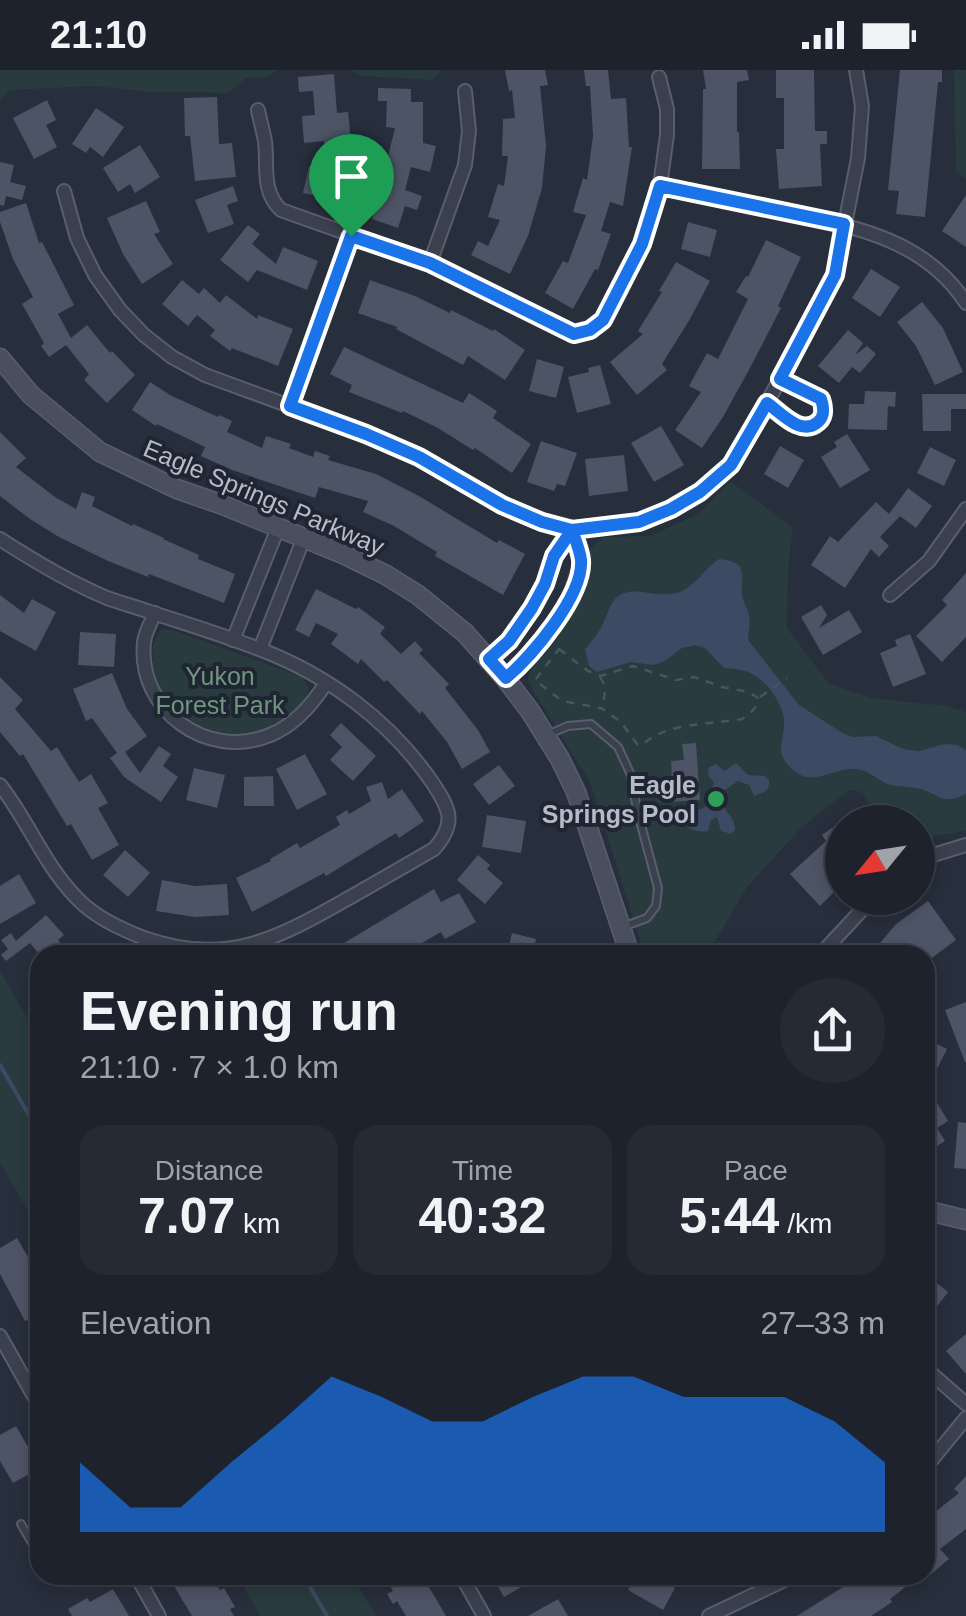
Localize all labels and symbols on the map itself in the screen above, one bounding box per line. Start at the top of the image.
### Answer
pin [309,134,394,237]
street label: Eagle Springs Parkway [140,434,389,561]
park label: Yukon Forest Park [155,662,285,719]
place label: Eagle Springs Pool [542,771,696,828]
marker: Eagle Springs Pool [705,788,727,810]
north arrow [825,805,935,915]

